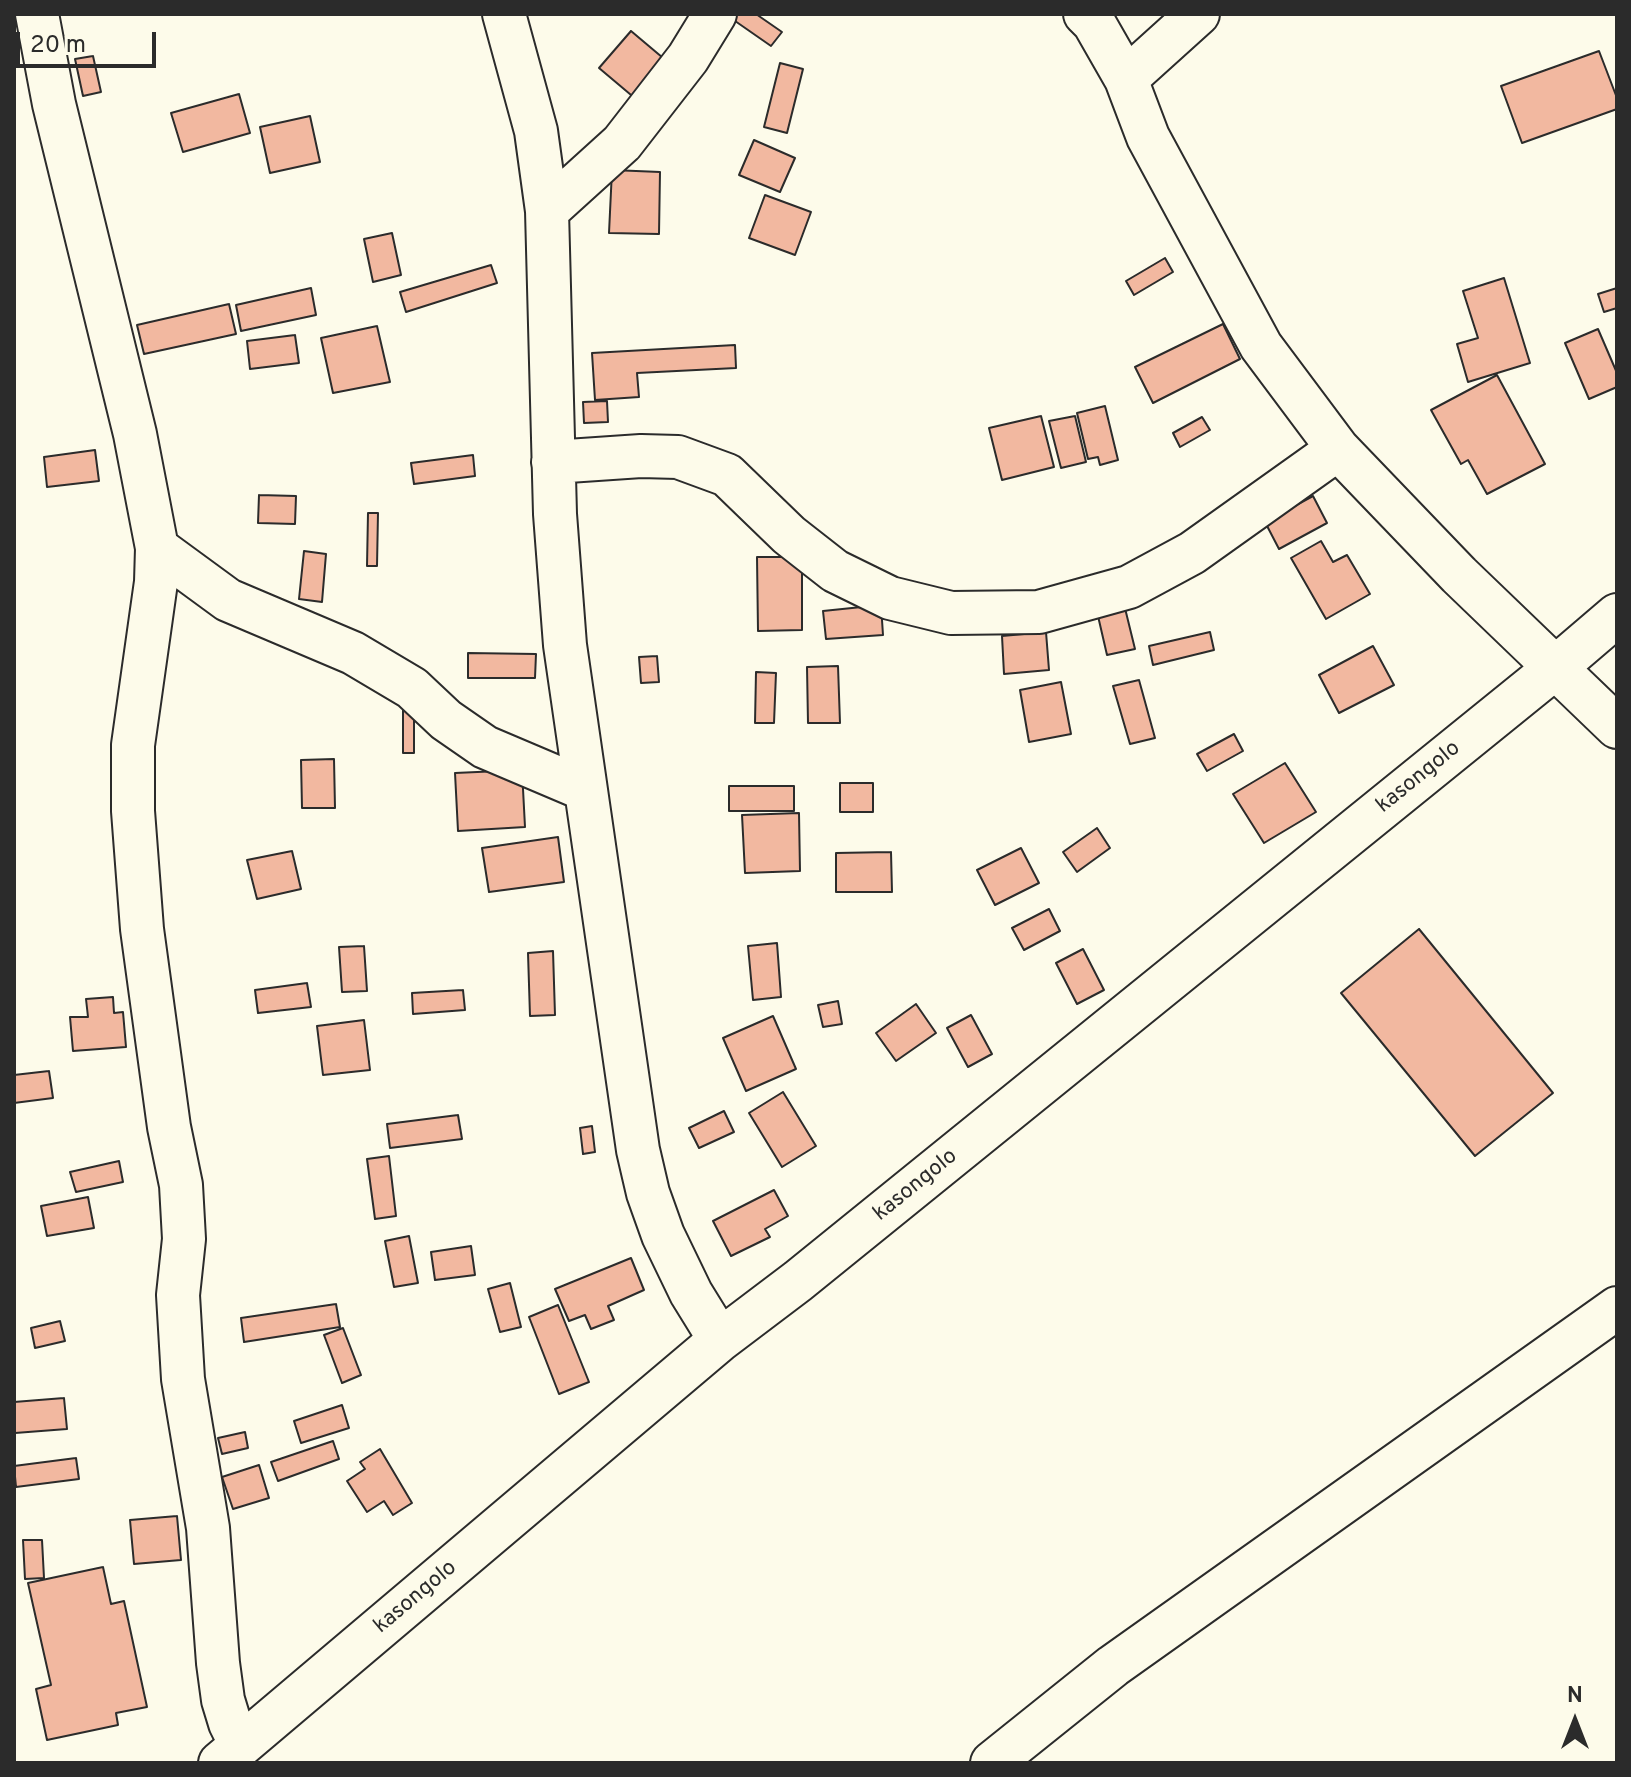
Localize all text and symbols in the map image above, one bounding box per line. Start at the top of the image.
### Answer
scale bar [20,16,160,66]
text: 20 m [30,31,86,61]
street label: kasongolo [1372,736,1466,820]
street label: kasongolo [869,1144,963,1228]
street label: kasongolo [369,1556,463,1640]
north arrow [1535,1681,1615,1761]
text: N [1567,1683,1583,1710]

